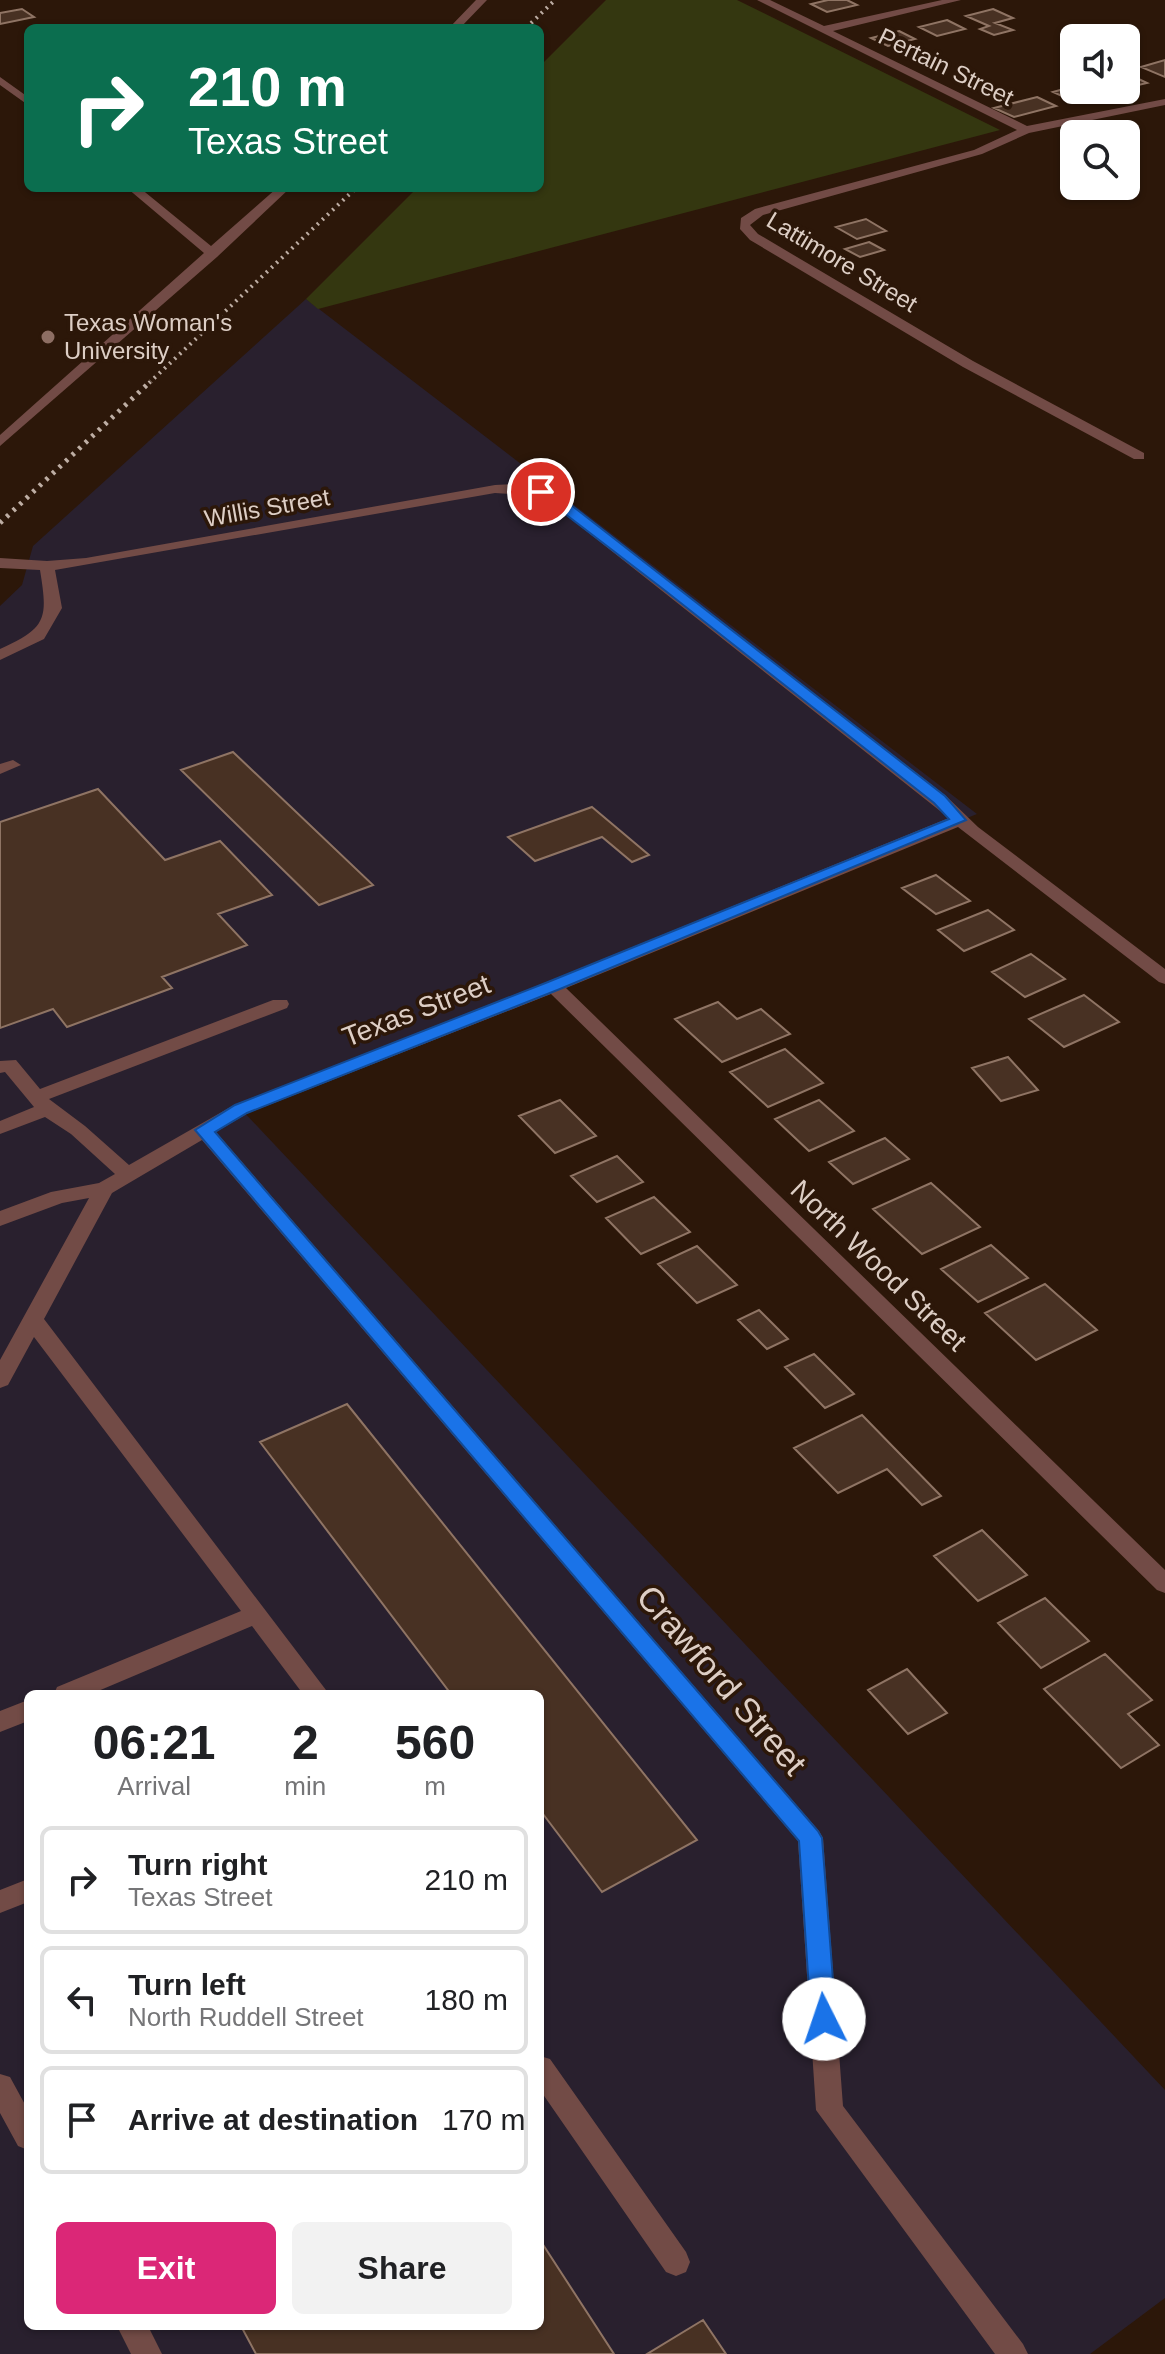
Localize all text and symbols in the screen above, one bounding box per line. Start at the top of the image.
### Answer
street label: Pertain Street [874,22,1018,111]
map controls [1060,24,1140,200]
button: sound [1060,24,1140,104]
text: 210 m [188,55,347,118]
icon: right [56,56,160,160]
button: search [1060,120,1140,200]
text: Texas Street [188,121,388,162]
street label: Lattimore Street [762,206,923,317]
place label: Texas Woman's University [64,309,232,364]
marker: Texas Woman's University [39,328,57,346]
pin [507,458,575,526]
icon: arrive [519,470,563,514]
street label: Willis Street [202,483,332,532]
street label: Texas Street [338,968,495,1053]
street label: North Wood Street [785,1174,973,1357]
street label: Crawford Street [630,1578,815,1783]
text: 06:21 [93,1716,216,1769]
text: 2 [292,1716,319,1769]
text: 560 [395,1716,475,1769]
text: Arrival [117,1771,191,1801]
text: min [284,1771,326,1801]
text: m [424,1771,446,1801]
text: Turn right [128,1848,267,1881]
icon: right [60,1858,104,1902]
text: 210 m [425,1863,508,1896]
text: Texas Street [128,1882,273,1912]
text: Turn left [128,1968,246,2001]
position arrow [782,1977,866,2061]
icon: left [60,1978,104,2022]
text: 180 m [425,1983,508,2016]
text: North Ruddell Street [128,2002,364,2032]
icon: arrive [60,2098,104,2142]
text: Arrive at destination [128,2103,418,2136]
text: 170 m [442,2103,525,2136]
button: Exit [56,2222,276,2314]
button: Share [292,2222,512,2314]

